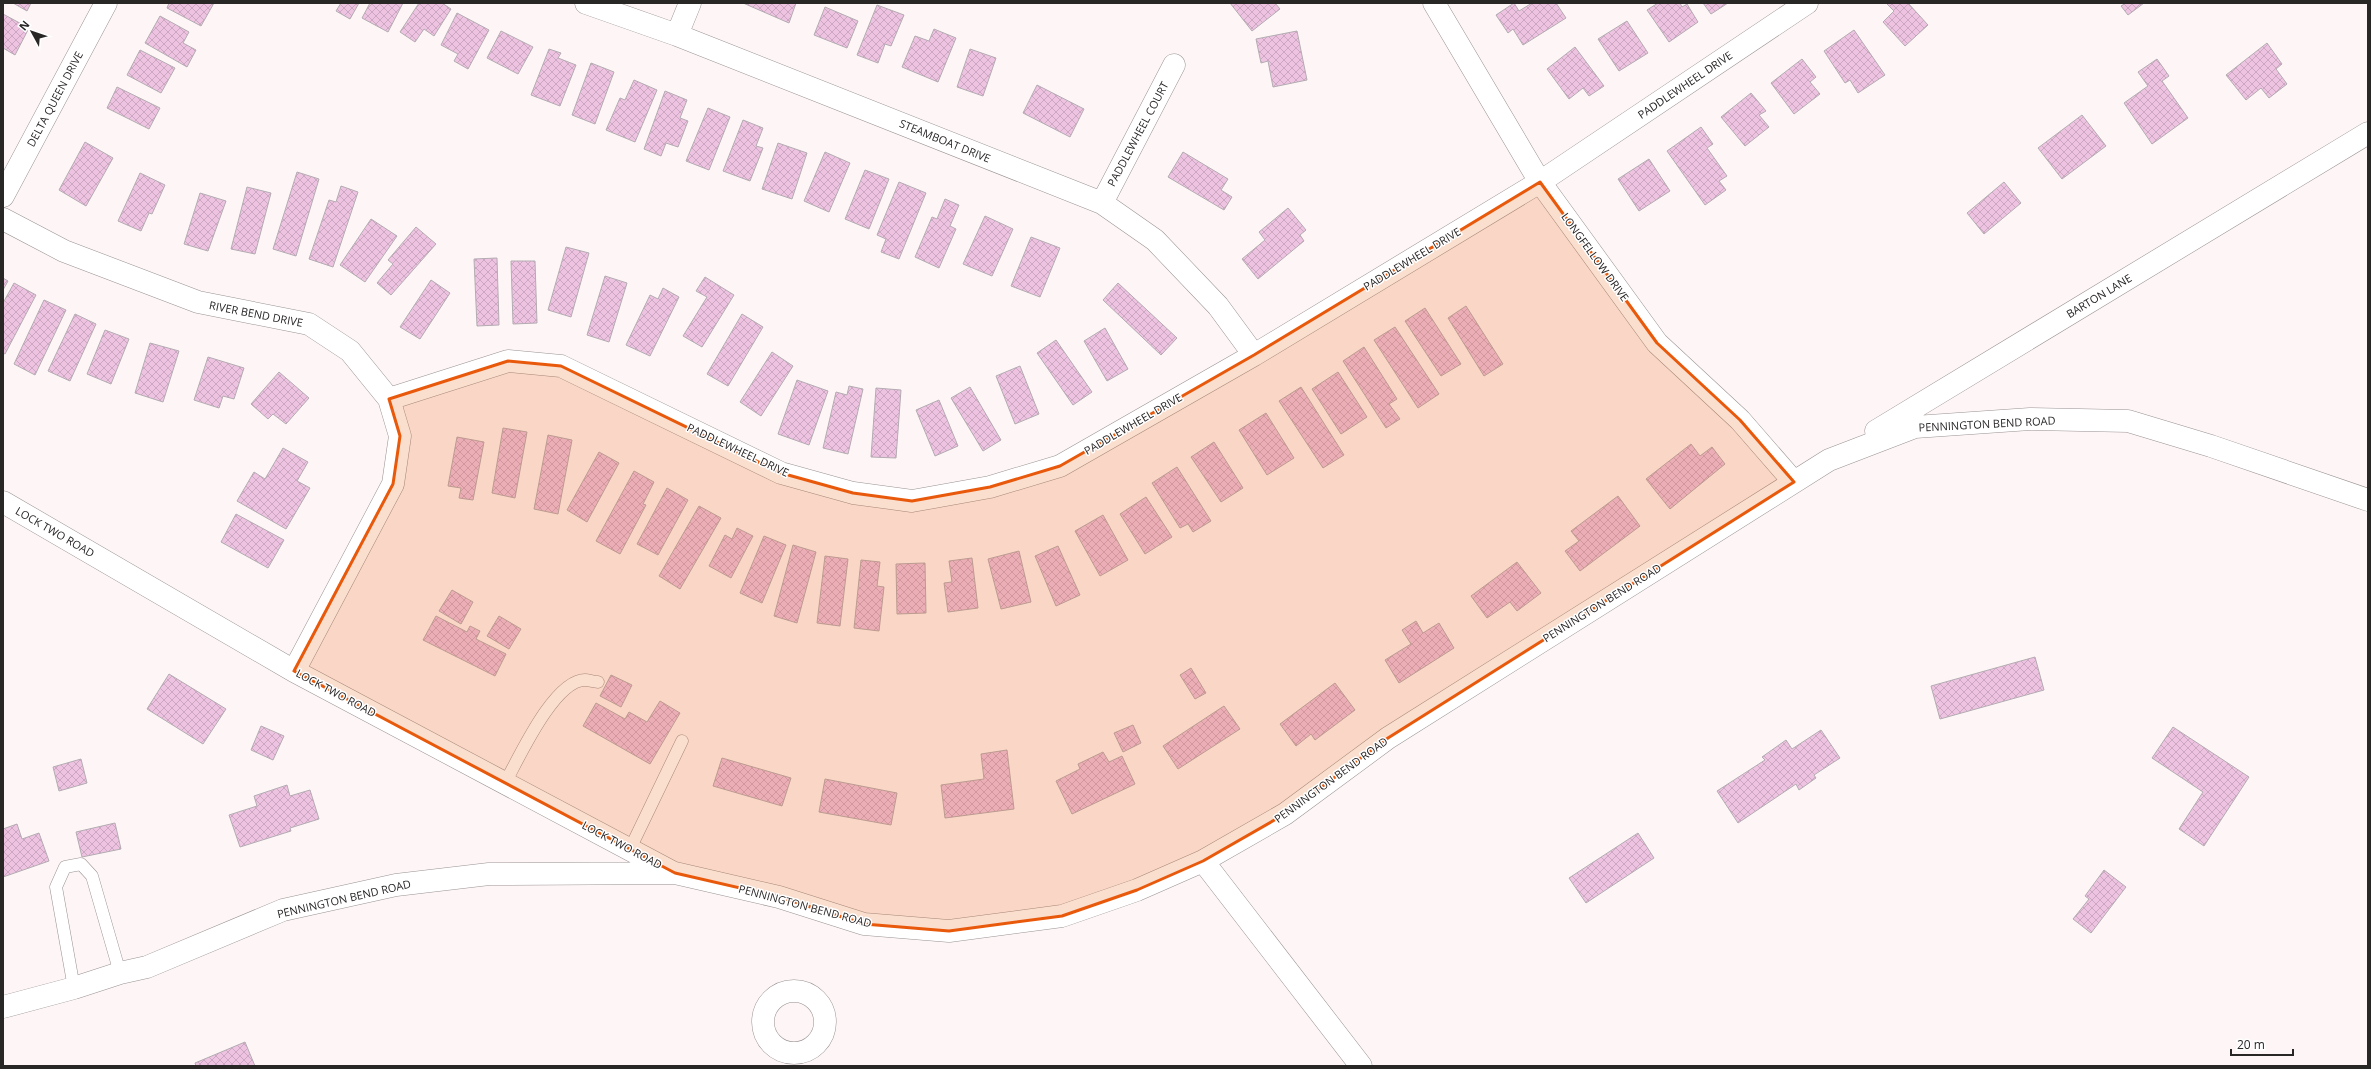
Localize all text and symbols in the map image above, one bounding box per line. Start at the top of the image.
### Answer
north arrow [12,12,52,52]
text: N [15,17,33,34]
street label: PADDLEWHEEL DRIVE [1635,47,1735,122]
street label: DELTA QUEEN DRIVE [23,48,86,149]
street label: PADDLEWHEEL COURT [1104,79,1172,189]
street label: STEAMBOAT DRIVE [897,115,993,166]
street label: LONGFELLOW DRIVE [1558,209,1633,304]
street label: PADDLEWHEEL DRIVE [1360,224,1463,294]
street label: BARTON LANE [2063,270,2134,321]
street label: RIVER BEND DRIVE [208,297,304,330]
street label: PADDLEWHEEL DRIVE [1081,389,1185,458]
street label: PENNINGTON BEND ROAD [1918,412,2056,435]
street label: PADDLEWHEEL DRIVE [685,419,792,480]
street label: LOCK TWO ROAD [13,503,97,560]
street label: PENNINGTON BEND ROAD [1540,560,1664,645]
street label: LOCK TWO ROAD [294,665,379,720]
street label: PENNINGTON BEND ROAD [1271,733,1391,826]
street label: LOCK TWO ROAD [580,817,665,872]
street label: PENNINGTON BEND ROAD [275,876,412,921]
street label: PENNINGTON BEND ROAD [737,881,873,930]
scale bar [2231,1031,2293,1057]
text: 20 m [2237,1036,2265,1053]

